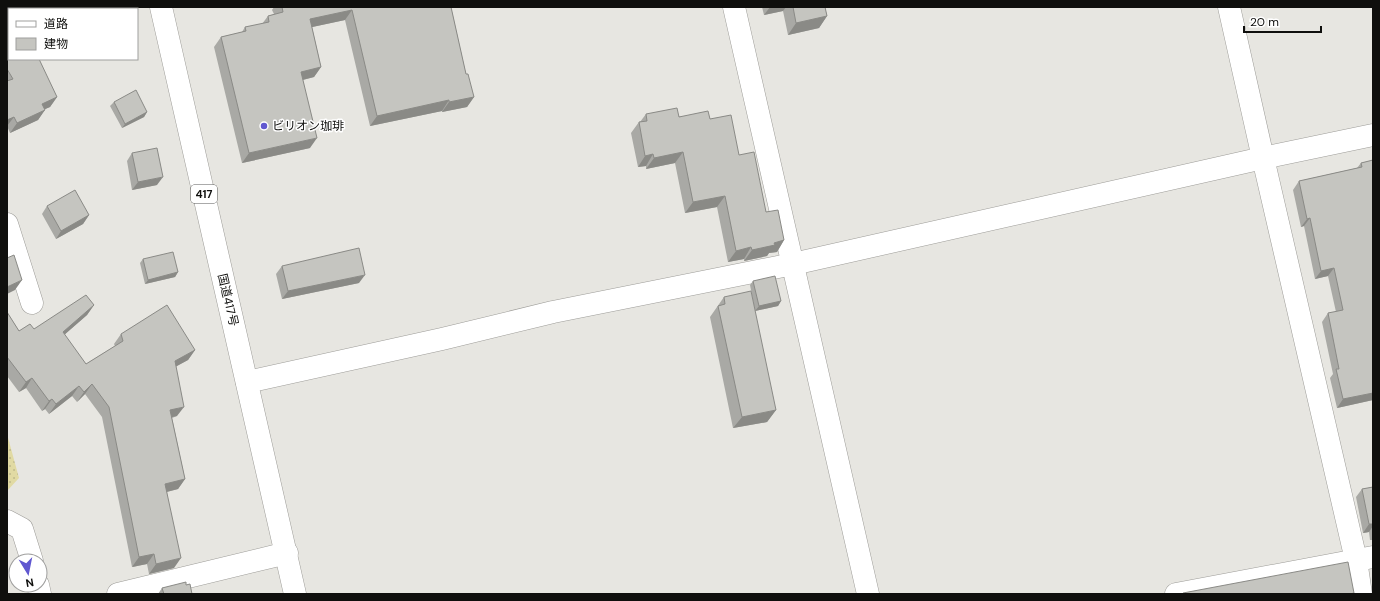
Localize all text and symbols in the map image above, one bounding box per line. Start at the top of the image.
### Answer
legend [8,8,138,60]
scale bar [1244,8,1321,34]
text: 20 m [1250,14,1279,30]
text: 道路 [44,16,68,32]
text: 建物 [44,36,68,52]
place label: ビリオン珈琲 [272,118,344,134]
marker: ビリオン珈琲 [259,121,269,131]
road number: 417 [191,185,217,203]
street label: 国道417号 [214,272,242,328]
north arrow [8,553,48,593]
text: N [25,575,35,590]

